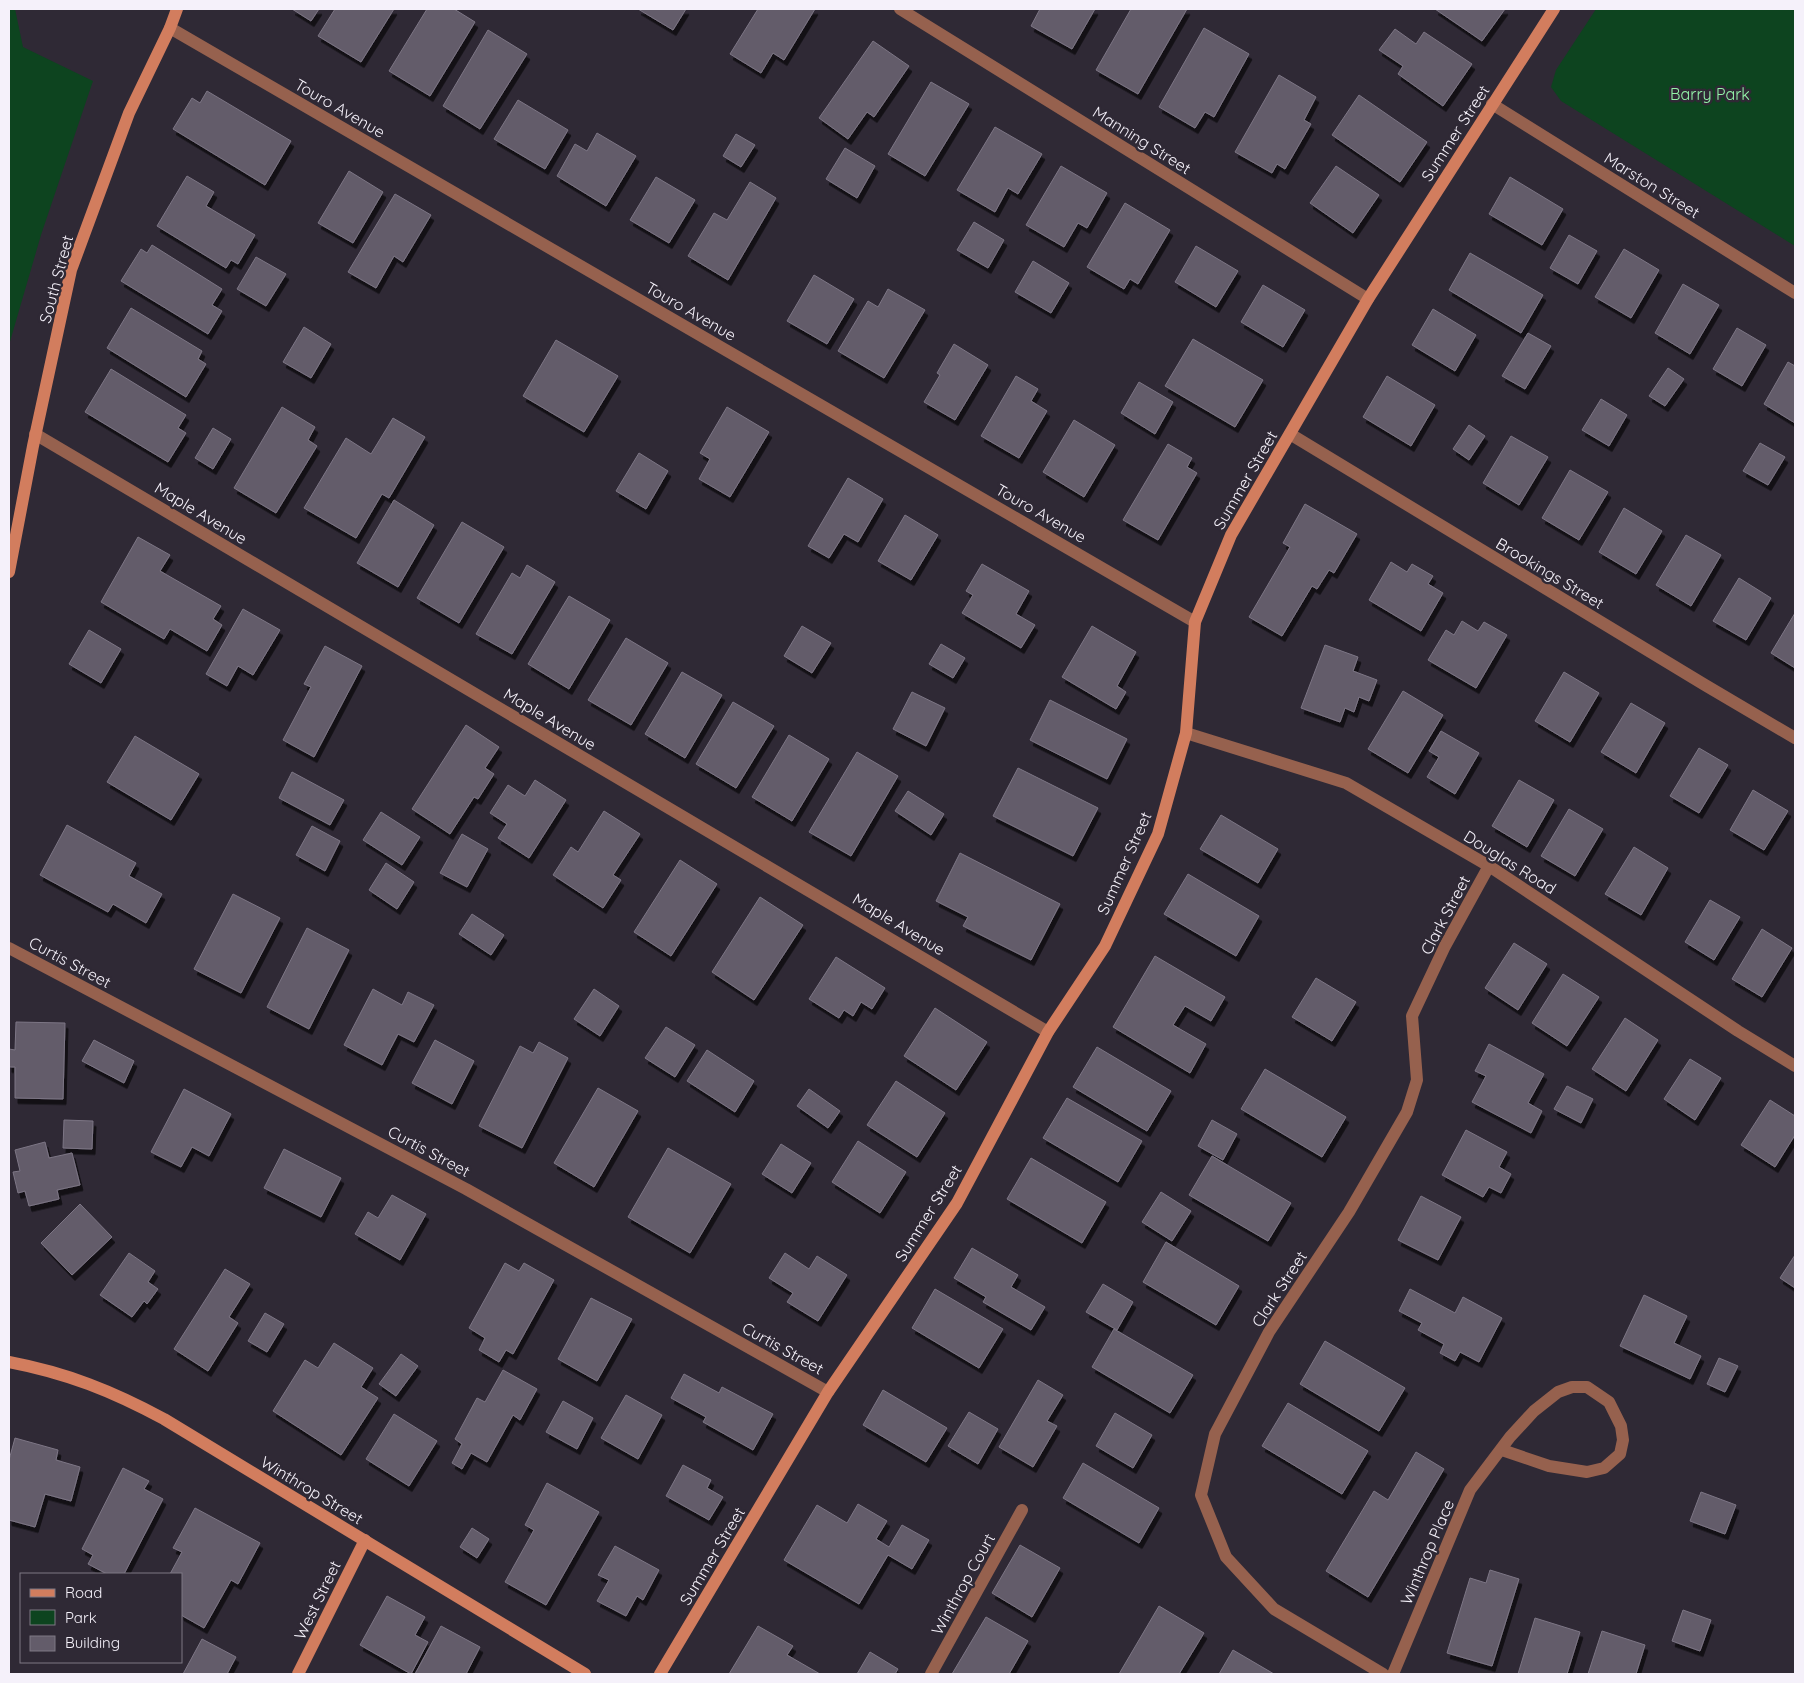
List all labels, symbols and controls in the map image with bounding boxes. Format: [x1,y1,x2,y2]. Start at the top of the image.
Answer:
street label: Touro Avenue [291,74,389,142]
street label: Summer Street [1417,81,1493,185]
park label: Barry Park [1670,84,1750,104]
street label: Manning Street [1089,102,1195,178]
street label: Marston Street [1601,148,1703,222]
street label: South Street [35,233,77,325]
street label: Touro Avenue [642,277,740,345]
street label: Summer Street [1209,427,1281,533]
street label: Maple Avenue [151,478,251,548]
street label: Touro Avenue [992,479,1090,547]
street label: Brookings Street [1492,533,1608,613]
street label: Maple Avenue [500,684,600,754]
street label: Summer Street [1092,808,1156,918]
street label: Douglas Road [1460,826,1560,898]
street label: Clark Street [1416,872,1474,958]
street label: Maple Avenue [849,889,949,959]
street label: Curtis Street [25,932,115,992]
street label: Curtis Street [384,1121,474,1181]
street label: Summer Street [890,1161,966,1265]
street label: Clark Street [1247,1247,1311,1331]
street label: Curtis Street [739,1317,827,1379]
street label: Winthrop Street [257,1452,367,1528]
street label: Winthrop Place [1396,1496,1458,1608]
street label: Summer Street [675,1503,749,1609]
street label: Winthrop Court [927,1530,999,1638]
street label: West Street [289,1557,345,1643]
legend [20,1573,182,1663]
text: Road [65,1583,102,1602]
text: Park [65,1608,97,1627]
text: Building [65,1633,120,1652]

